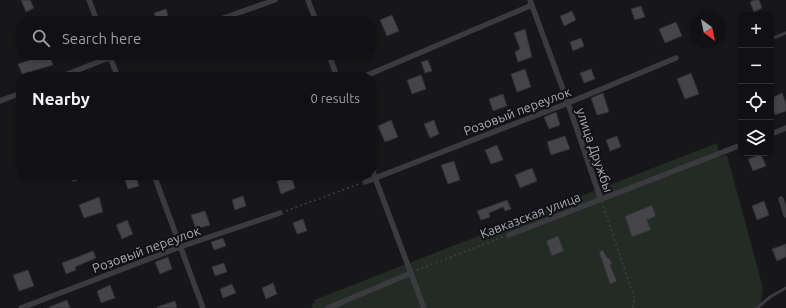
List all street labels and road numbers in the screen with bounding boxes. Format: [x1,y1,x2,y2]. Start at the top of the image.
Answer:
street label: Розовый переулок [461,84,573,138]
street label: улица Дружбы [574,106,616,194]
street label: Кавказcкая улица [478,189,582,241]
street label: Розовый переулок [90,223,202,275]

